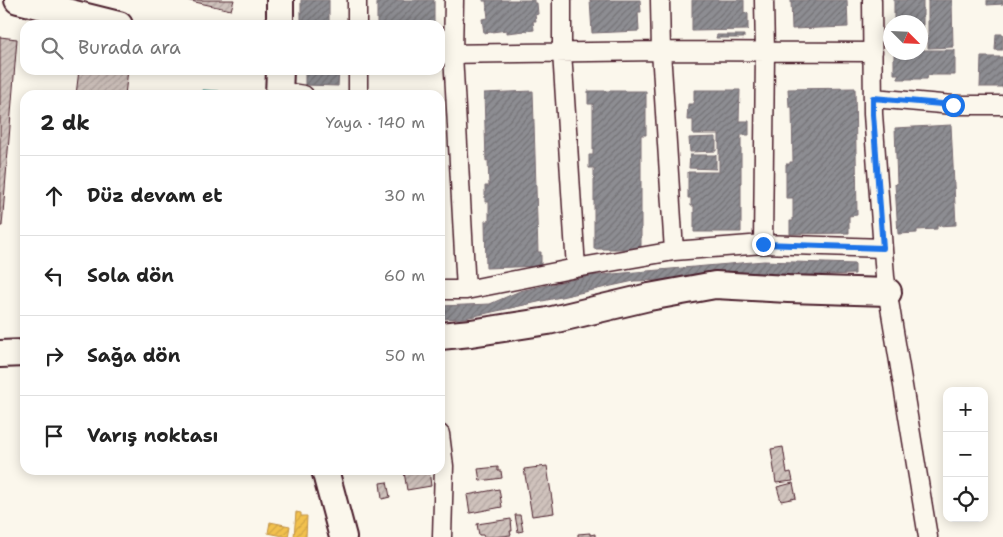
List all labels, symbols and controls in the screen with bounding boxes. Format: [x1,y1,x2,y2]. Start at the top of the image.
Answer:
north arrow [883,15,928,60]
search box [20,20,445,75]
icon: search [38,34,66,62]
text: Burada ara [78,35,181,60]
route start [942,94,965,117]
text: 2 dk [40,109,90,137]
text: Yaya · 140 m [326,112,425,133]
icon: ahead [40,182,68,210]
text: Düz devam et [87,183,223,208]
text: 30 m [384,185,425,206]
route end [752,233,775,256]
icon: left [40,262,68,290]
text: Sola dön [87,263,174,288]
text: 60 m [384,265,425,286]
icon: right [40,342,68,370]
text: Sağa dön [87,343,180,368]
text: 50 m [385,345,425,366]
map controls [943,387,988,522]
button: + [943,387,988,432]
icon: arrive [40,422,68,450]
text: Varış noktası [87,423,218,448]
button: − [943,432,988,477]
button: locate [943,477,988,522]

